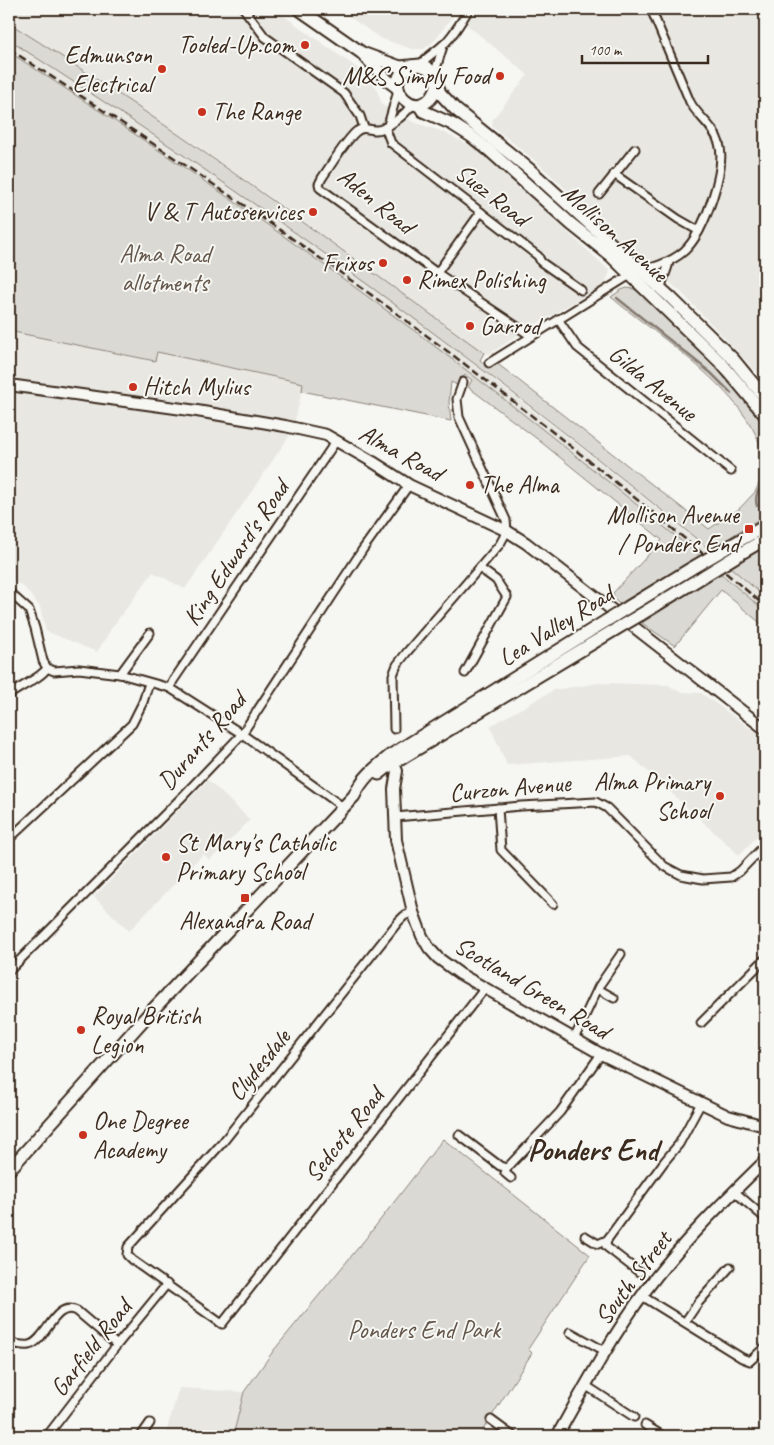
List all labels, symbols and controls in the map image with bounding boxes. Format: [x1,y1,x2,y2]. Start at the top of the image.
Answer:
place label: Tooled-Up.com [178,29,297,61]
scale bar [582,32,708,64]
place label: Edmunson Electrical [65,39,157,100]
marker: Tooled-Up.com [299,39,311,51]
text: 100 m [589,41,623,60]
place label: M&S Simply Food [342,60,494,92]
marker: Edmunson Electrical [156,63,168,75]
marker: M&S Simply Food [494,70,506,82]
place label: The Range [212,96,302,128]
marker: The Range [196,106,208,118]
street label: Suez Road [449,156,539,236]
street label: Aden Road [331,160,423,244]
street label: Mollison Avenue [555,177,676,290]
place label: V & T Autoservices [144,196,305,228]
marker: V & T Autoservices [307,206,319,218]
park label: Alma Road allotments [119,238,214,299]
place label: Frixos [322,247,375,279]
marker: Frixos [377,257,389,269]
place label: Rimex Polishing [417,264,547,296]
marker: Rimex Polishing [401,274,413,286]
place label: Garrod [480,310,543,342]
marker: Garrod [464,320,476,332]
street label: Gilda Avenue [602,338,705,430]
place label: Hitch Mylius [143,371,252,403]
marker: Hitch Mylius [127,381,139,393]
street label: Alma Road [353,417,451,491]
place label: The Alma [480,469,561,501]
street label: King Edward's Road [176,471,299,632]
marker: The Alma [464,479,476,491]
place label: Mollison Avenue / Ponders End [607,499,742,560]
marker: Mollison Avenue / Ponders End [743,523,755,535]
street label: Lea Valley Road [493,576,623,674]
street label: Durants Road [151,682,256,797]
place label: Alma Primary School [594,766,715,827]
street label: Curzon Avenue [448,767,574,809]
marker: Alma Primary School [714,790,726,802]
place label: St Mary's Catholic Primary School [176,827,337,888]
marker: St Mary's Catholic Primary School [160,851,172,863]
marker: Alexandra Road [239,892,251,904]
place label: Alexandra Road [179,905,314,937]
street label: Scotland Green Road [449,929,619,1049]
place label: Royal British Legion [91,1000,202,1061]
street label: Clydesdale [220,1021,299,1107]
marker: Royal British Legion [75,1024,87,1036]
street label: Sedcote Road [297,1078,393,1189]
place label: One Degree Academy [93,1105,189,1166]
marker: One Degree Academy [77,1129,89,1141]
district label: Ponders End [528,1131,663,1169]
street label: South Street [587,1222,680,1331]
street label: Garfield Road [43,1290,141,1403]
park label: Ponders End Park [348,1314,502,1346]

